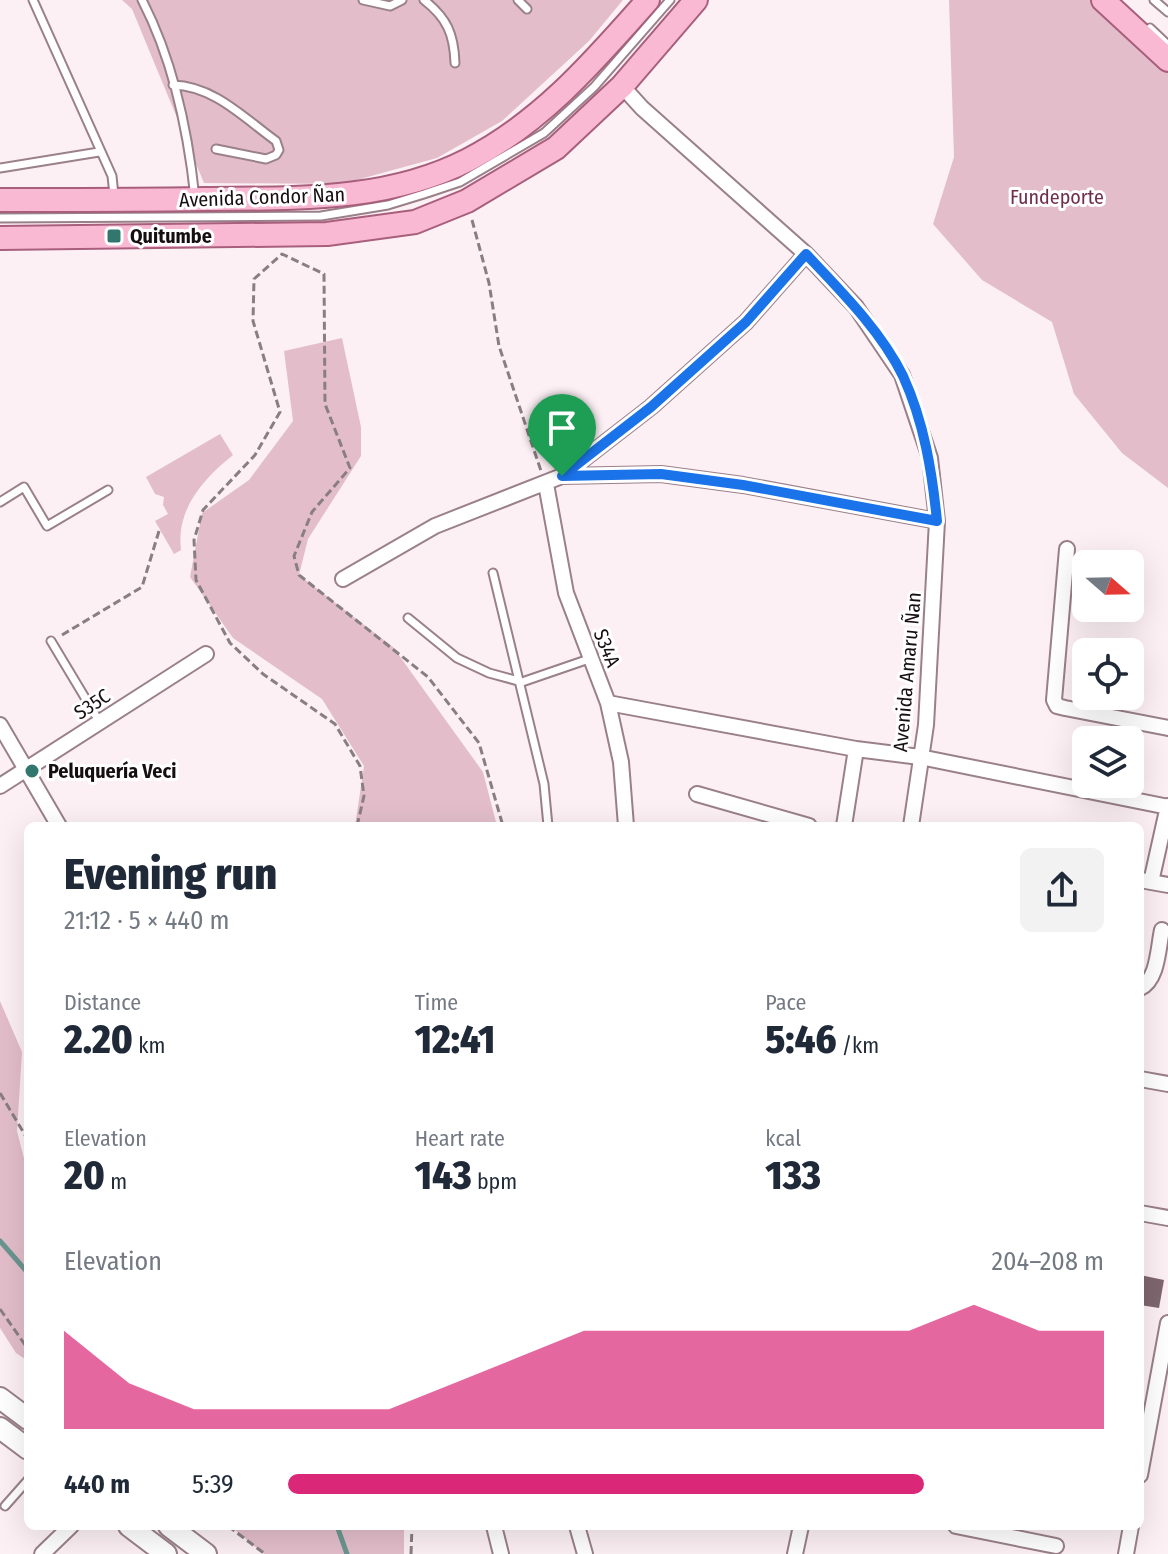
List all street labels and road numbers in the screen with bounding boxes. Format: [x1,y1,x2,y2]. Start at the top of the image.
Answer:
street label: Avenida Condor Ñan [179,182,345,212]
street label: Avenida Amaru Ñan [888,591,926,753]
street label: S34A [589,625,626,671]
street label: S35C [69,684,115,724]

